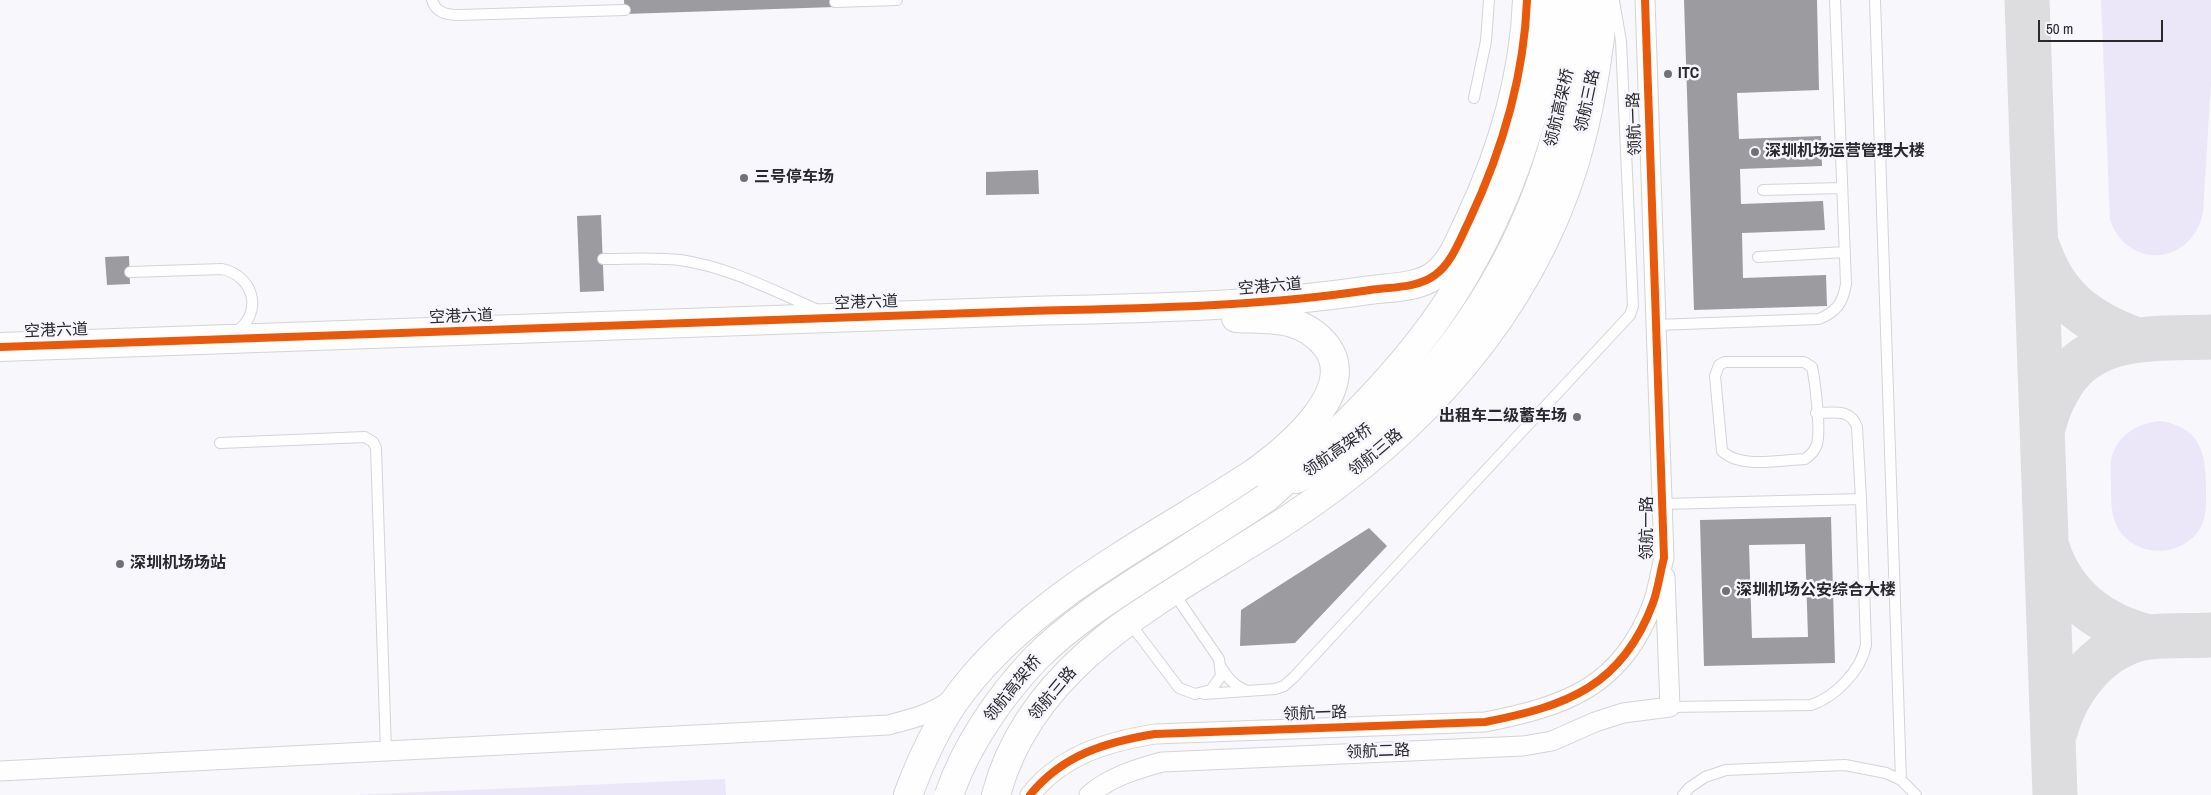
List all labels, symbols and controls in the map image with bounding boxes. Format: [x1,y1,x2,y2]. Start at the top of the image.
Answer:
scale bar [2041,10,2166,42]
text: 50 m [2046,18,2073,39]
place label: ITC [1678,64,1699,84]
street label: 领航高架桥 [1542,67,1578,149]
street label: 领航三路 [1572,68,1604,134]
marker: ITC [1662,68,1674,80]
street label: 领航一路 [1624,92,1646,156]
place label: 深圳机场运营管理大楼 [1765,142,1925,162]
marker: 深圳机场运营管理大楼 [1749,146,1761,158]
place label: 三号停车场 [754,168,834,188]
marker: 三号停车场 [738,172,750,184]
street label: 空港六道 [1237,275,1303,299]
street label: 空港六道 [834,292,898,314]
street label: 空港六道 [429,306,493,328]
street label: 空港六道 [24,320,88,342]
place label: 出租车二级蓄车场 [1439,407,1567,427]
marker: 出租车二级蓄车场 [1571,411,1583,423]
street label: 领航高架桥 [1300,420,1376,482]
street label: 领航三路 [1345,425,1407,481]
street label: 领航一路 [1638,496,1658,560]
place label: 深圳机场场站 [130,554,226,574]
marker: 深圳机场场站 [114,558,126,570]
place label: 深圳机场公安综合大楼 [1736,581,1896,601]
marker: 深圳机场公安综合大楼 [1720,585,1732,597]
street label: 领航高架桥 [980,652,1046,726]
street label: 领航三路 [1025,663,1081,725]
street label: 领航一路 [1283,703,1347,725]
street label: 领航二路 [1346,741,1410,763]

